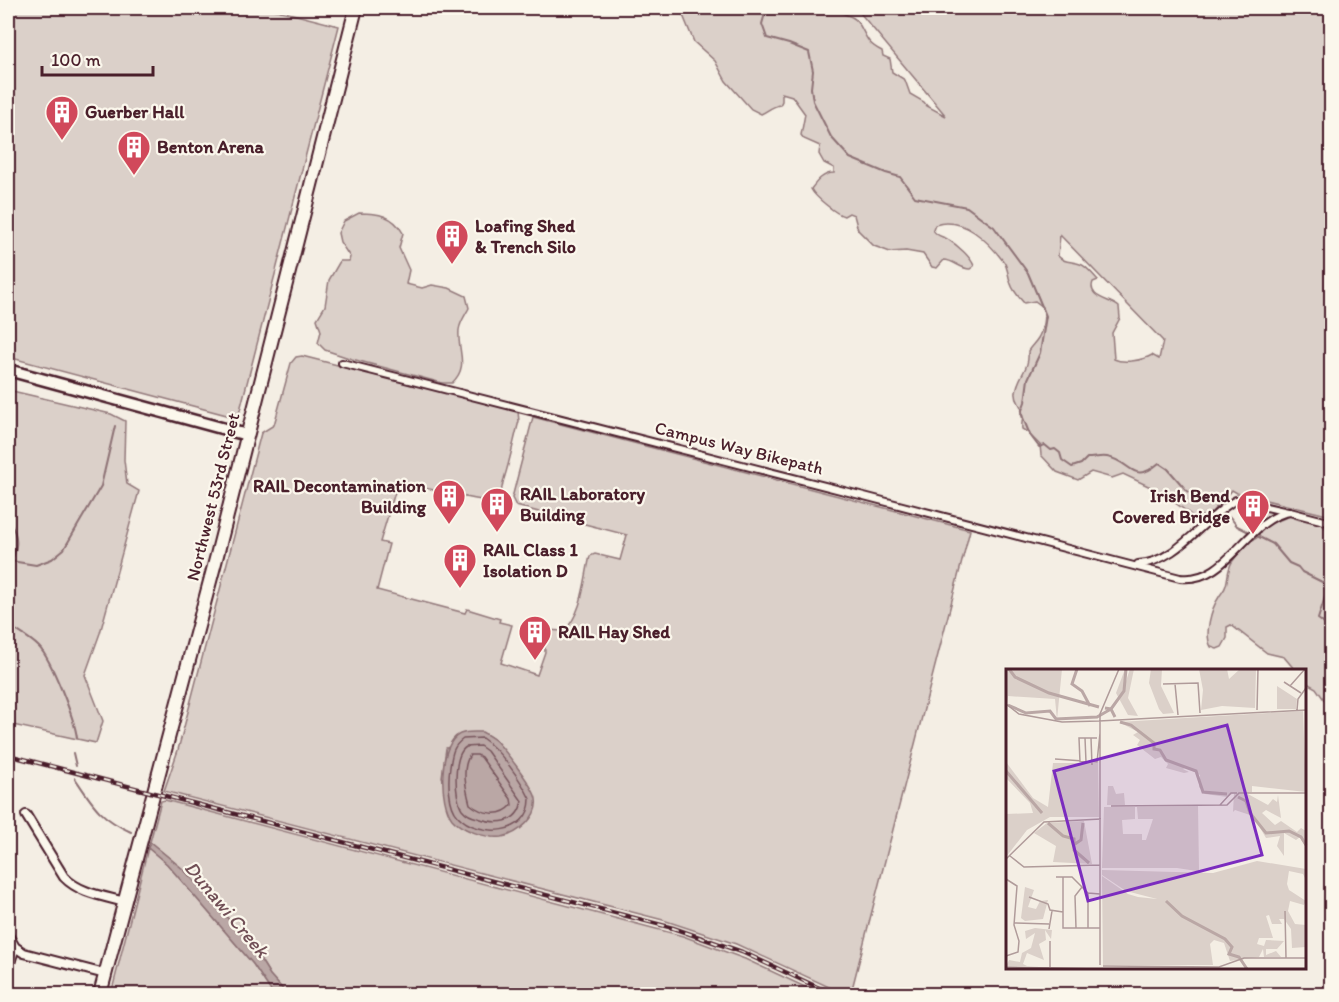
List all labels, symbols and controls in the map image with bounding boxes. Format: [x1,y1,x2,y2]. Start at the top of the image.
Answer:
scale bar [42,39,153,77]
text: 100 m [51,49,101,71]
building icon: Guerber Hall [44,94,80,141]
place label: Guerber Hall [85,101,185,123]
building icon: Benton Arena [116,129,152,176]
place label: Benton Arena [157,136,264,158]
place label: Loafing Shed & Trench Silo [475,215,576,258]
building icon: Loafing Shed & Trench Silo [434,218,470,265]
street label: Northwest 53rd Street [181,410,245,583]
street label: Campus Way Bikepath [653,416,825,480]
place label: RAIL Decontamination Building [253,475,427,518]
building icon: RAIL Decontamination Building [431,478,467,525]
place label: RAIL Laboratory Building [520,483,645,526]
place label: Irish Bend Covered Bridge [1112,485,1230,528]
building icon: RAIL Laboratory Building [479,486,515,533]
building icon: Irish Bend Covered Bridge [1235,488,1271,535]
place label: RAIL Class 1 Isolation D [483,539,578,582]
building icon: RAIL Class 1 Isolation D [442,542,478,589]
building icon: RAIL Hay Shed [517,614,553,661]
place label: RAIL Hay Shed [558,621,670,643]
inset map [1006,669,1306,969]
water label: Dunawi Creek [180,856,275,963]

